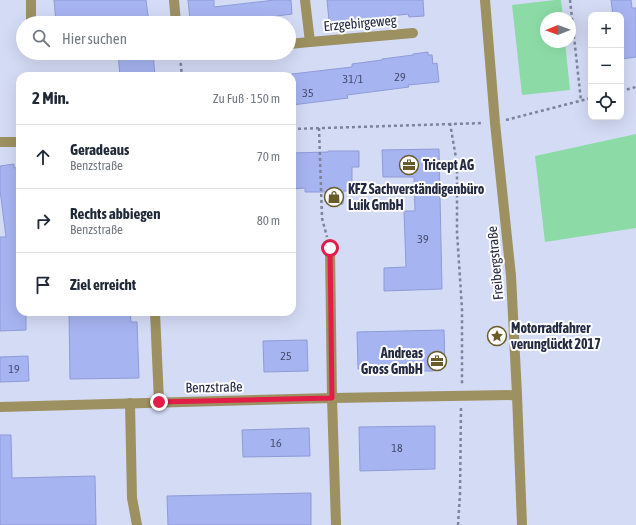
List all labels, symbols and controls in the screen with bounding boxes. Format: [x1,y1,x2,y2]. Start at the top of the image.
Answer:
street label: Erzgebirgeweg [323,12,397,34]
north arrow [540,12,576,48]
map controls [588,12,624,120]
button: + [588,12,624,48]
search box [16,16,296,60]
icon: search [30,27,52,49]
text: Hier suchen [62,30,127,47]
button: − [588,48,624,84]
house number: 29 [394,70,406,84]
house number: 31/1 [343,72,364,86]
button: locate [588,84,624,120]
house number: 35 [302,86,314,100]
text: 2 Min. [32,88,69,108]
text: Zu Fuß · 150 m [213,91,280,106]
text: Geradeaus [70,141,129,158]
icon: ahead [32,146,54,168]
text: 70 m [257,149,280,164]
office icon: Tricept AG [398,154,420,176]
place label: Tricept AG [423,157,475,173]
text: Benzstraße [70,158,123,173]
place label: KFZ Sachverständigenbüro Luik GmbH [348,181,485,213]
shop icon: KFZ Sachverständigenbüro Luik GmbH [323,186,345,208]
text: Rechts abbiegen [70,205,160,222]
icon: right [32,210,54,232]
text: 80 m [257,213,280,228]
text: Benzstraße [70,222,123,237]
street label: Freibergstraße [484,225,506,301]
house number: 39 [417,232,429,246]
route start [321,239,339,257]
icon: arrive [32,274,54,296]
text: Ziel erreicht [70,276,136,293]
place label: Motorradfahrer verunglückt 2017 [511,320,601,352]
place icon: Motorradfahrer verunglückt 2017 [486,325,508,347]
place label: Andreas Gross GmbH [361,345,423,377]
house number: 25 [280,349,292,363]
office icon: Andreas Gross GmbH [426,350,448,372]
house number: 19 [8,362,20,376]
street label: Benzstraße [185,379,243,395]
route end [150,393,168,411]
house number: 16 [270,436,282,450]
house number: 18 [391,441,403,455]

